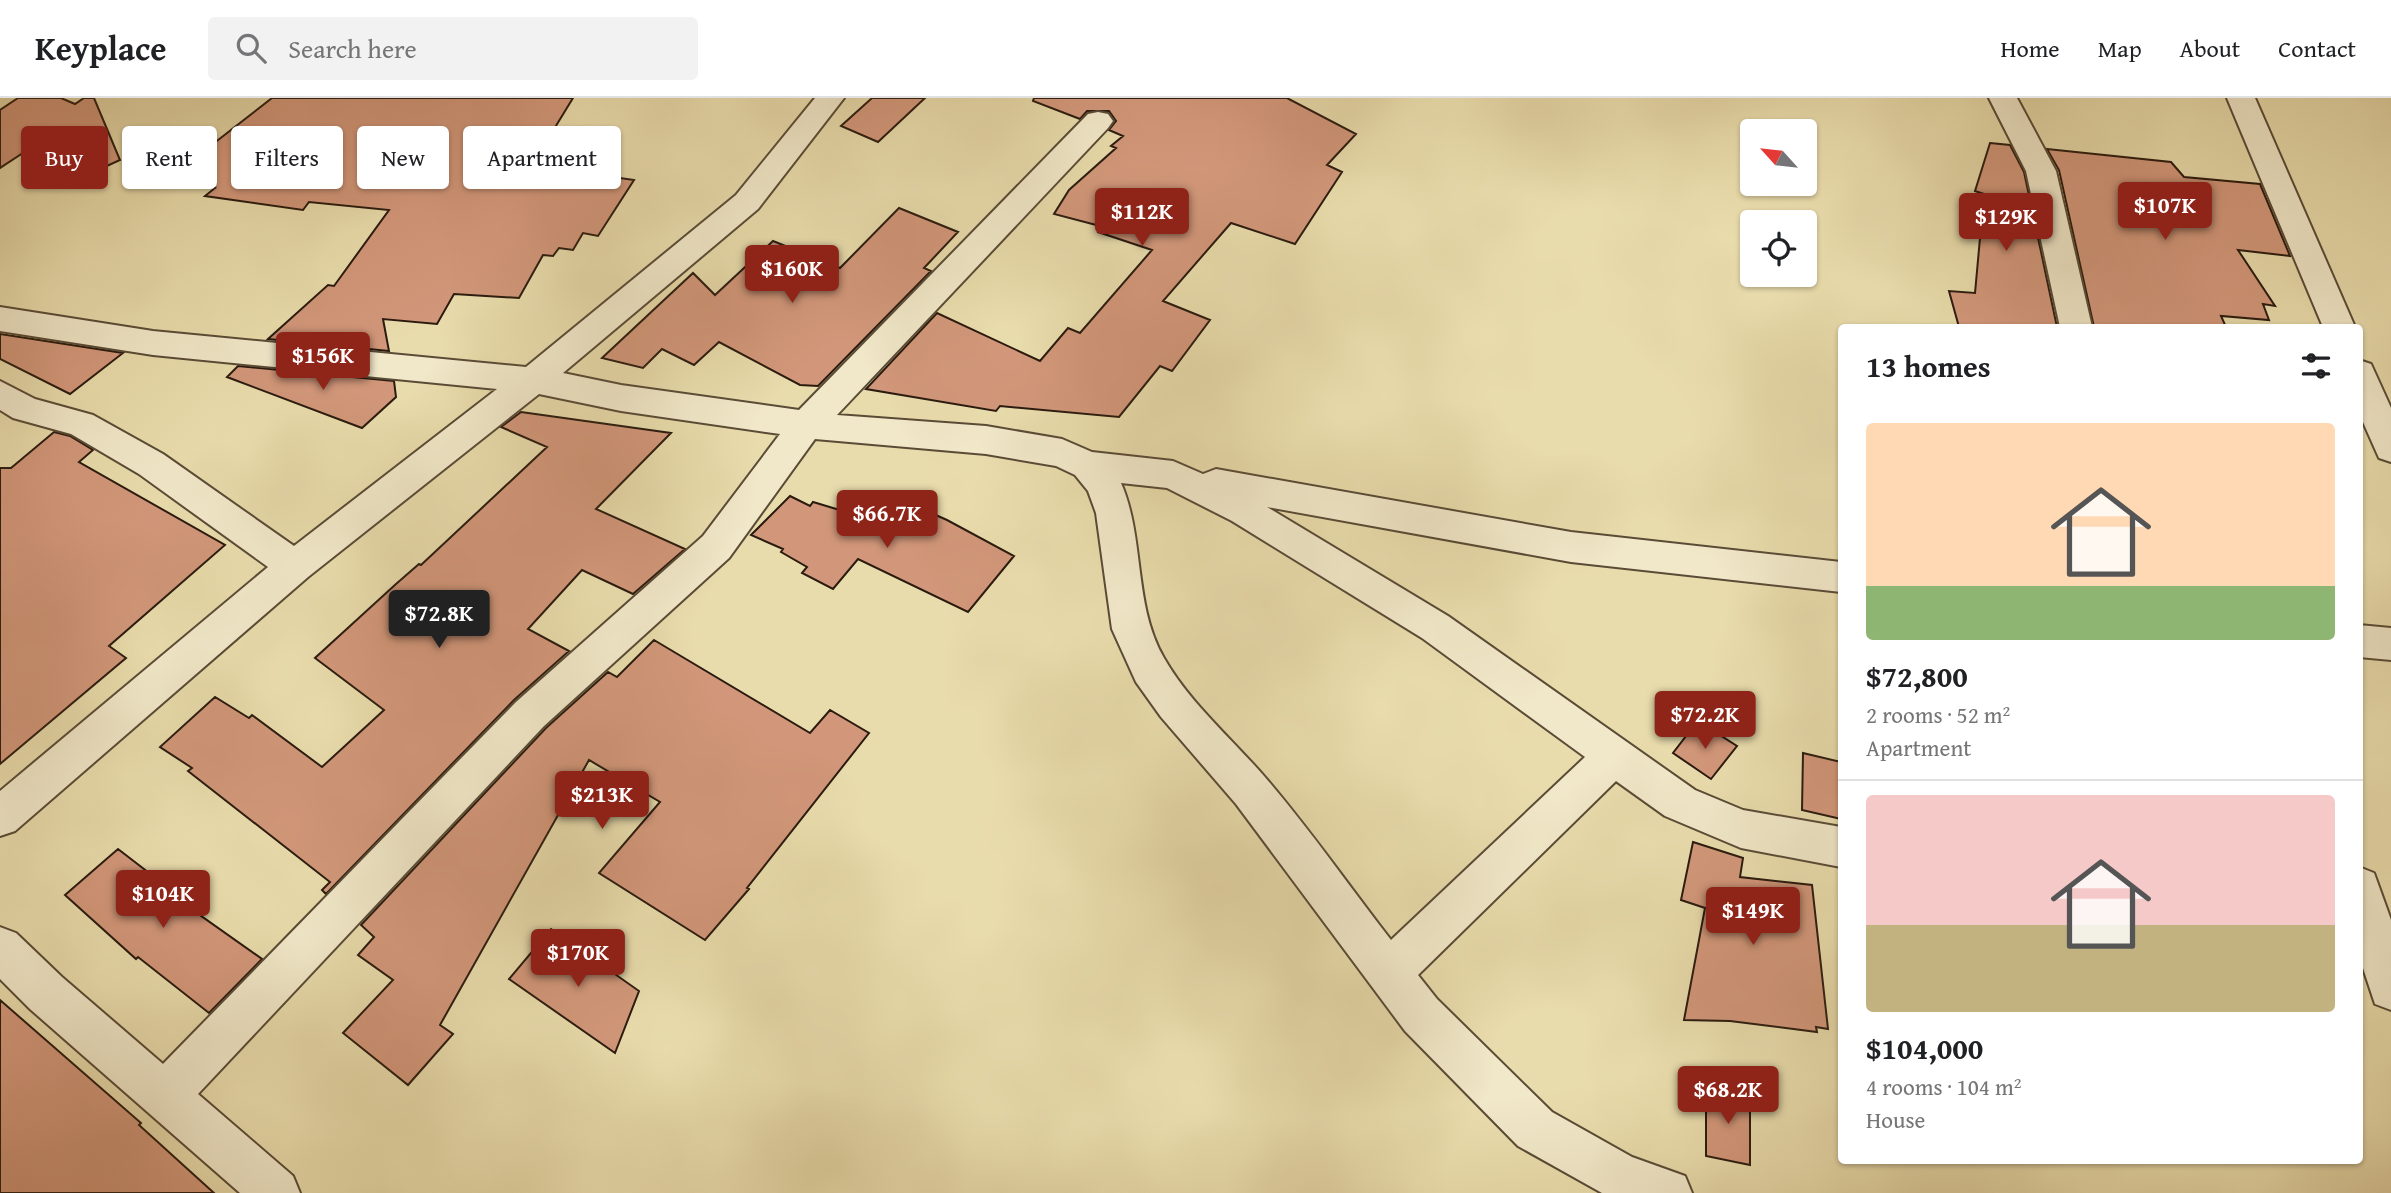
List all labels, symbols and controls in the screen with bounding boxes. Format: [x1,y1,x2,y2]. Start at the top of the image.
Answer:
search box [208,17,698,80]
text: Keyplace [35,24,166,72]
icon: search [232,29,270,67]
text: Search here [288,29,417,68]
text: Home [2001,31,2060,66]
text: Map [2098,31,2142,66]
text: About [2180,31,2240,66]
text: Contact [2278,31,2356,66]
north arrow [1740,119,1816,196]
map controls [1740,119,1817,287]
chip: Buy [21,126,108,189]
chip: Rent [122,126,217,189]
chip: Filters [231,126,343,189]
chip: New [357,126,449,189]
chip: Apartment [463,126,621,189]
pin: $107K [2116,183,2214,242]
pin: $112K [1093,188,1191,248]
text: $107K [2134,188,2196,221]
text: $112K [1111,194,1173,227]
pin: $129K [1957,194,2055,253]
text: $129K [1975,199,2037,232]
button: locate [1740,210,1817,287]
pin: $160K [743,246,841,305]
text: $160K [761,251,823,284]
pin: $156K [274,332,372,392]
text: $156K [292,338,354,371]
text: 13 homes [1866,344,1991,388]
icon: filters [2297,347,2335,385]
icon: home [2038,469,2164,595]
pin: $66.7K [830,490,944,550]
text: $66.7K [853,496,921,529]
pin: $72.8K [382,590,496,650]
text: $72.8K [405,596,473,629]
text: $72,800 [1866,654,1968,698]
pin: $72.2K [1648,692,1762,751]
text: $72.2K [1671,697,1739,730]
text: 2 rooms · 52 m² [1866,698,2010,731]
text: Apartment [1866,731,1971,764]
pin: $213K [553,772,651,831]
text: $213K [571,777,633,810]
icon: home [2038,841,2164,967]
pin: $104K [114,870,212,930]
text: $104K [132,876,194,909]
pin: $149K [1704,888,1802,947]
text: $149K [1722,893,1784,926]
pin: $170K [529,930,627,989]
text: $170K [547,935,609,968]
text: $104,000 [1866,1026,1983,1070]
pin: $68.2K [1671,1066,1785,1126]
text: 4 rooms · 104 m² [1866,1070,2021,1103]
text: $68.2K [1694,1072,1762,1105]
text: House [1866,1103,1925,1136]

